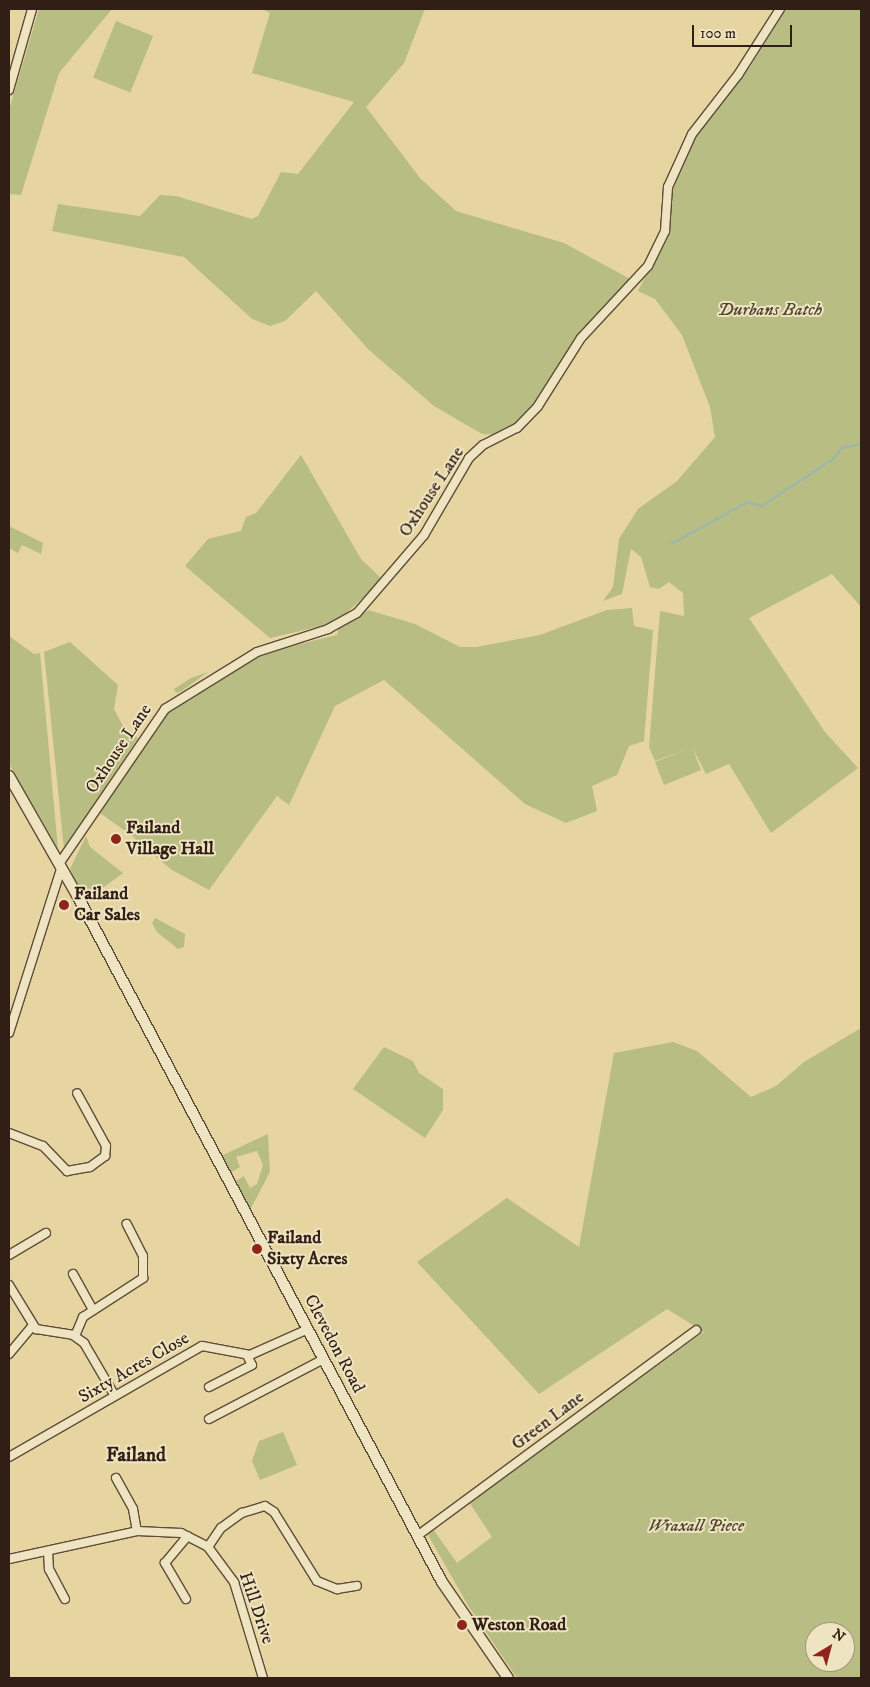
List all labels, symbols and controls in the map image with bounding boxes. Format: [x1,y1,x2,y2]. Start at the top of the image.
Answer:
scale bar [695,15,795,47]
text: 100 m [700,24,736,43]
park label: Durbans Batch [718,299,822,321]
street label: Oxhouse Lane [395,443,469,541]
street label: Oxhouse Lane [81,700,157,798]
place label: Failand Village Hall [126,818,214,861]
marker: Failand Village Hall [110,833,122,845]
place label: Failand Car Sales [74,884,140,926]
marker: Failand Car Sales [58,899,70,911]
place label: Failand Sixty Acres [267,1228,347,1270]
marker: Failand Sixty Acres [251,1243,263,1255]
street label: Clevedon Road [299,1291,369,1397]
street label: Sixty Acres Close [75,1328,193,1408]
street label: Green Lane [508,1387,588,1455]
district label: Failand [106,1443,166,1467]
park label: Wraxall Piece [648,1515,744,1537]
street label: Hill Drive [234,1569,278,1647]
place label: Weston Road [472,1614,566,1636]
marker: Weston Road [456,1619,468,1631]
north arrow [805,1622,855,1672]
text: N [828,1625,848,1646]

